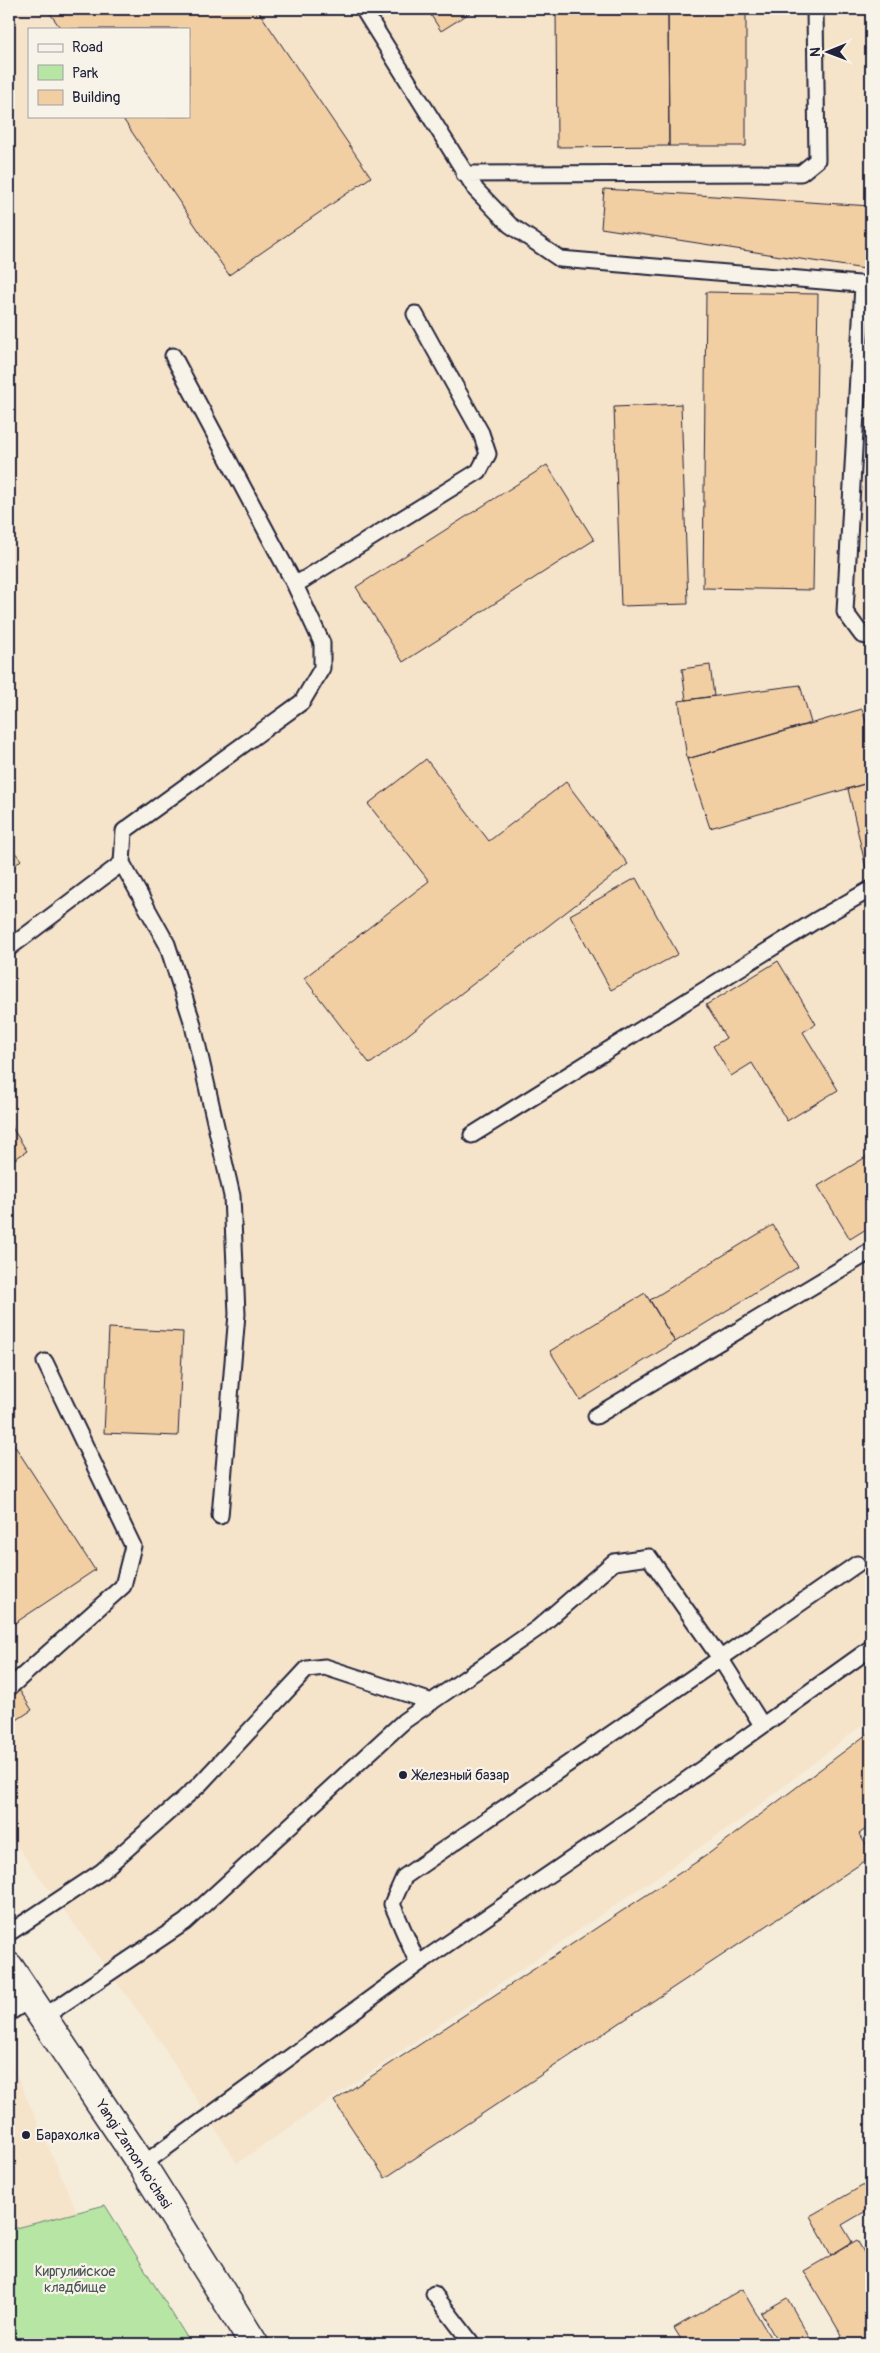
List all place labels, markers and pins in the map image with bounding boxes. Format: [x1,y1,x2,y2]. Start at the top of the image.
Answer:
place label: Железный базар [411,1767,510,1784]
marker: Железный базар [397,1769,409,1781]
place label: Барахолка [36,2127,100,2144]
marker: Барахолка [20,2129,32,2141]

